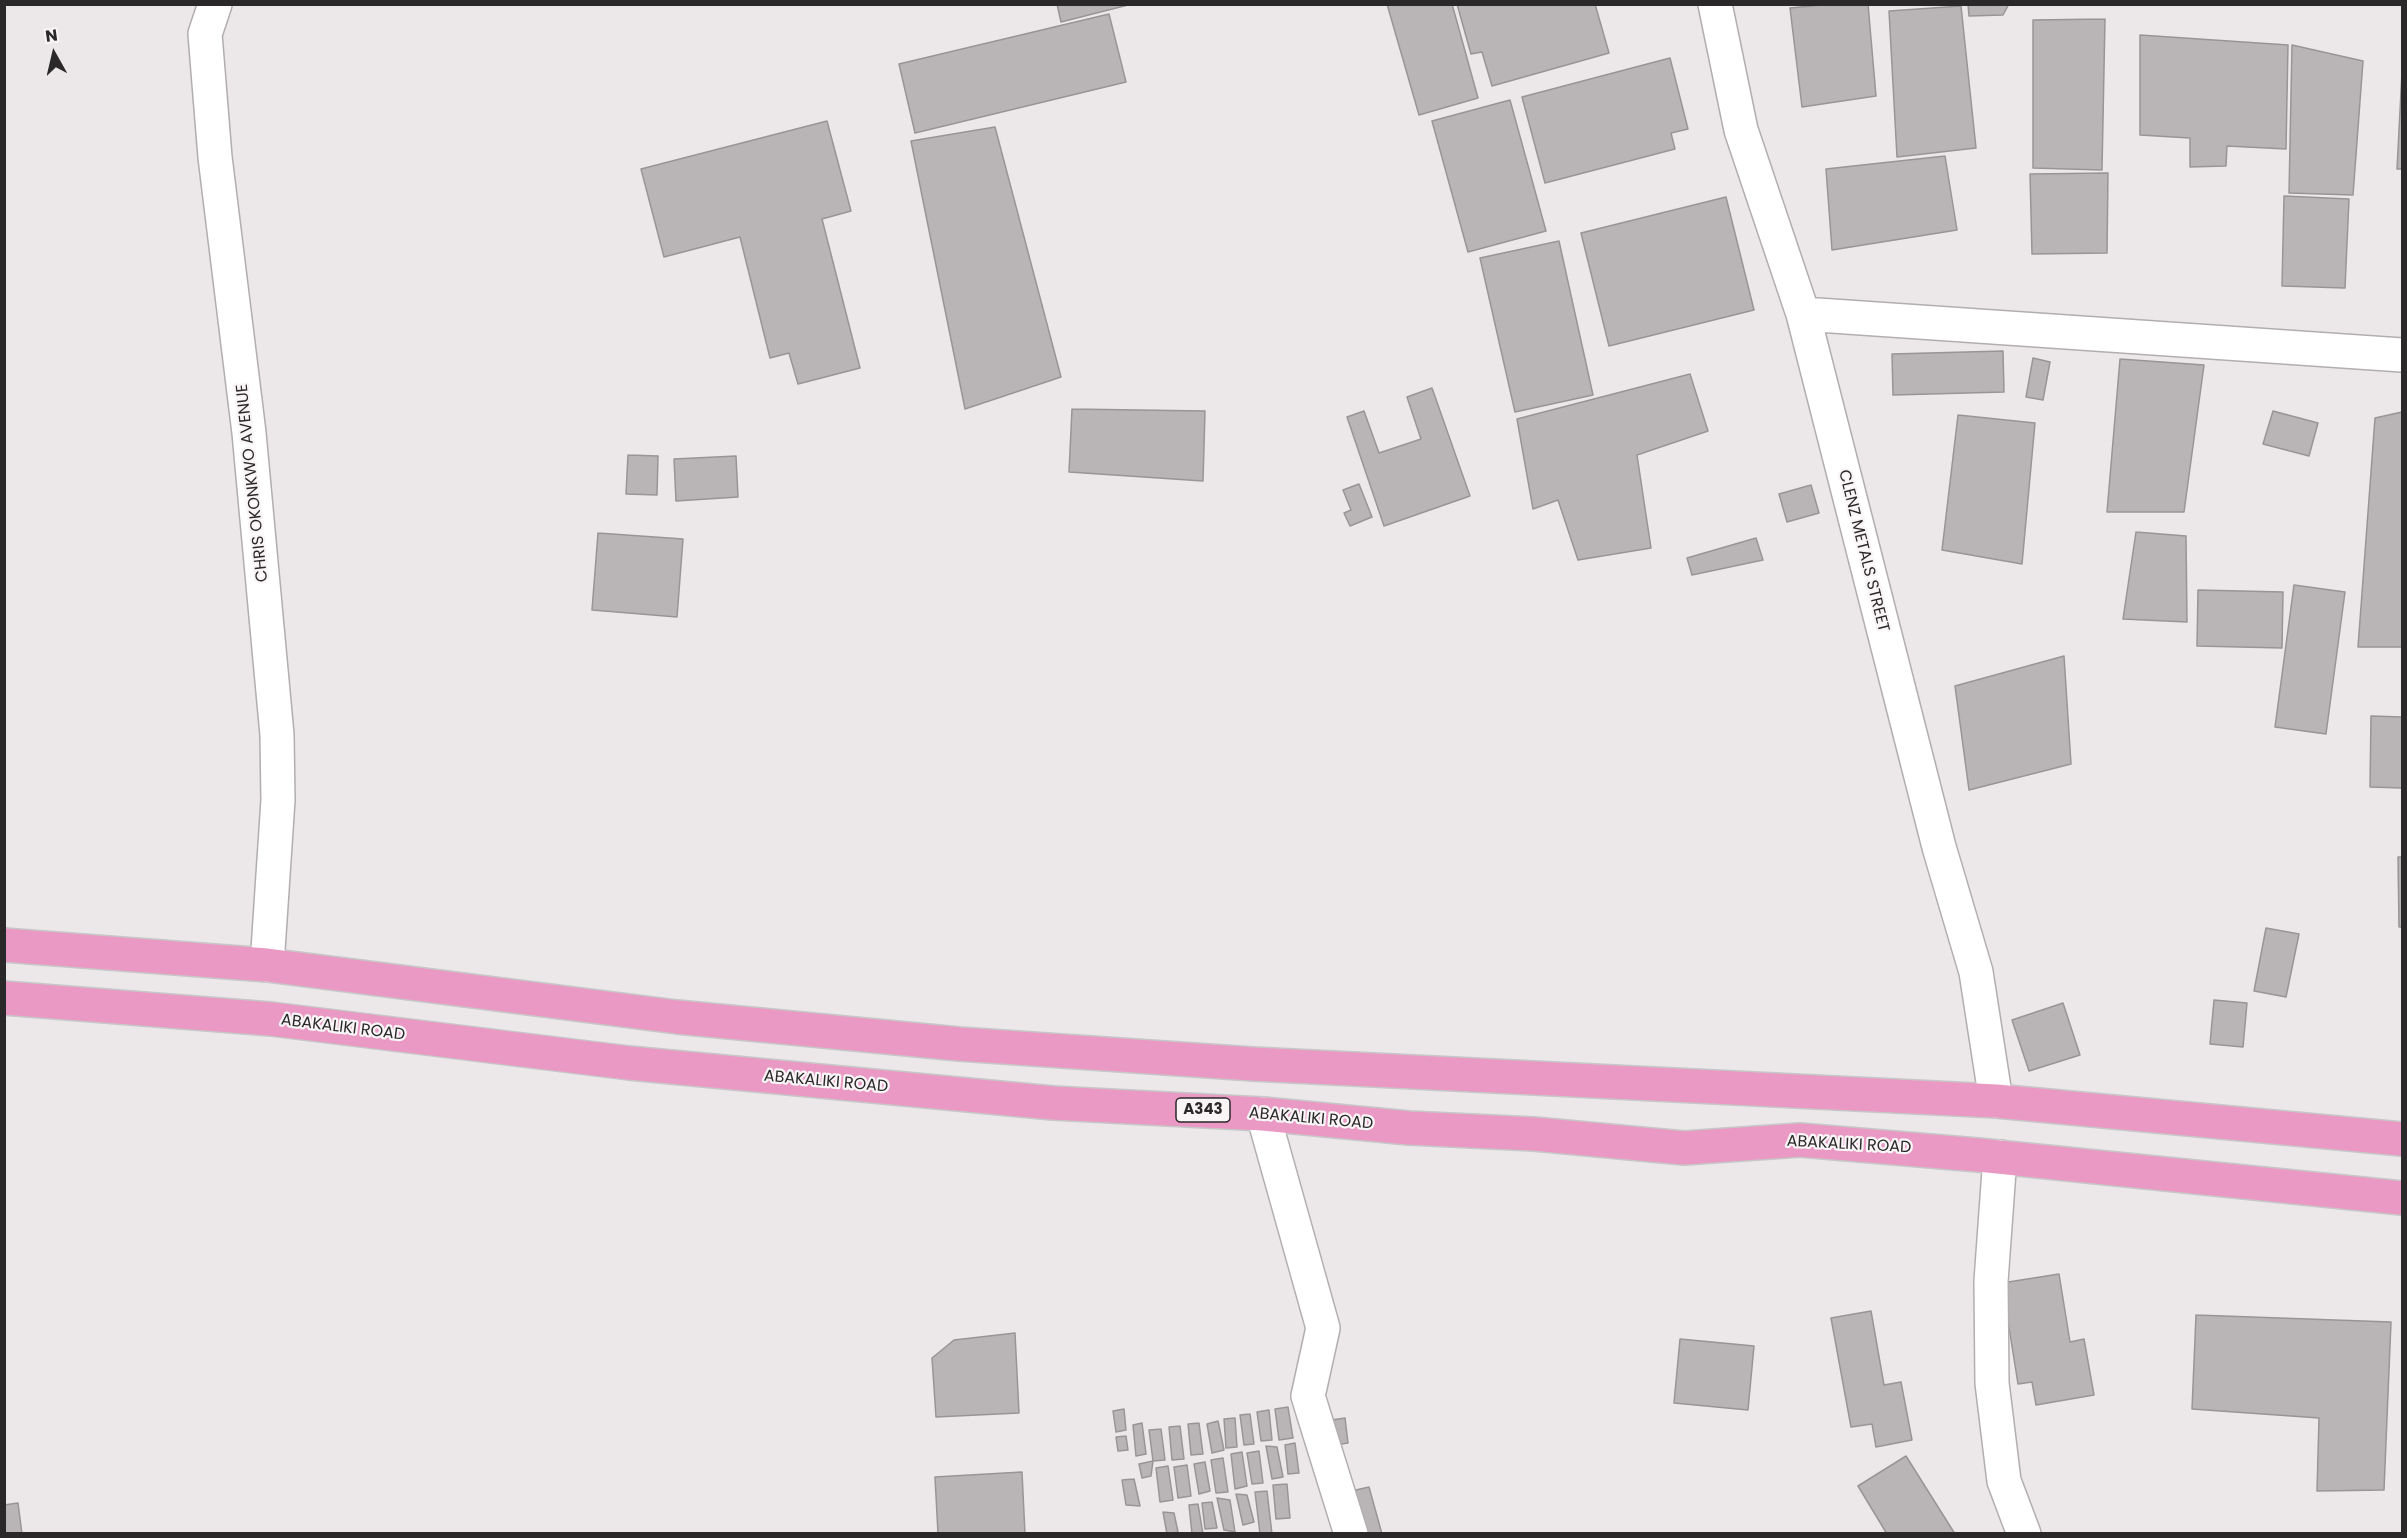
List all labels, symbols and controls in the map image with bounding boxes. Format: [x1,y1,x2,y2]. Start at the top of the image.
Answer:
text: N [44,23,59,48]
north arrow [24,24,84,84]
street label: CHRIS OKONKWO AVENUE [233,383,273,583]
street label: CLENZ METALS STREET [1834,468,1892,634]
street label: ABAKALIKI ROAD [280,1011,406,1045]
street label: ABAKALIKI ROAD [763,1067,889,1097]
road number: A343 [1176,1098,1230,1122]
street label: ABAKALIKI ROAD [1248,1104,1374,1134]
street label: ABAKALIKI ROAD [1786,1132,1912,1158]

